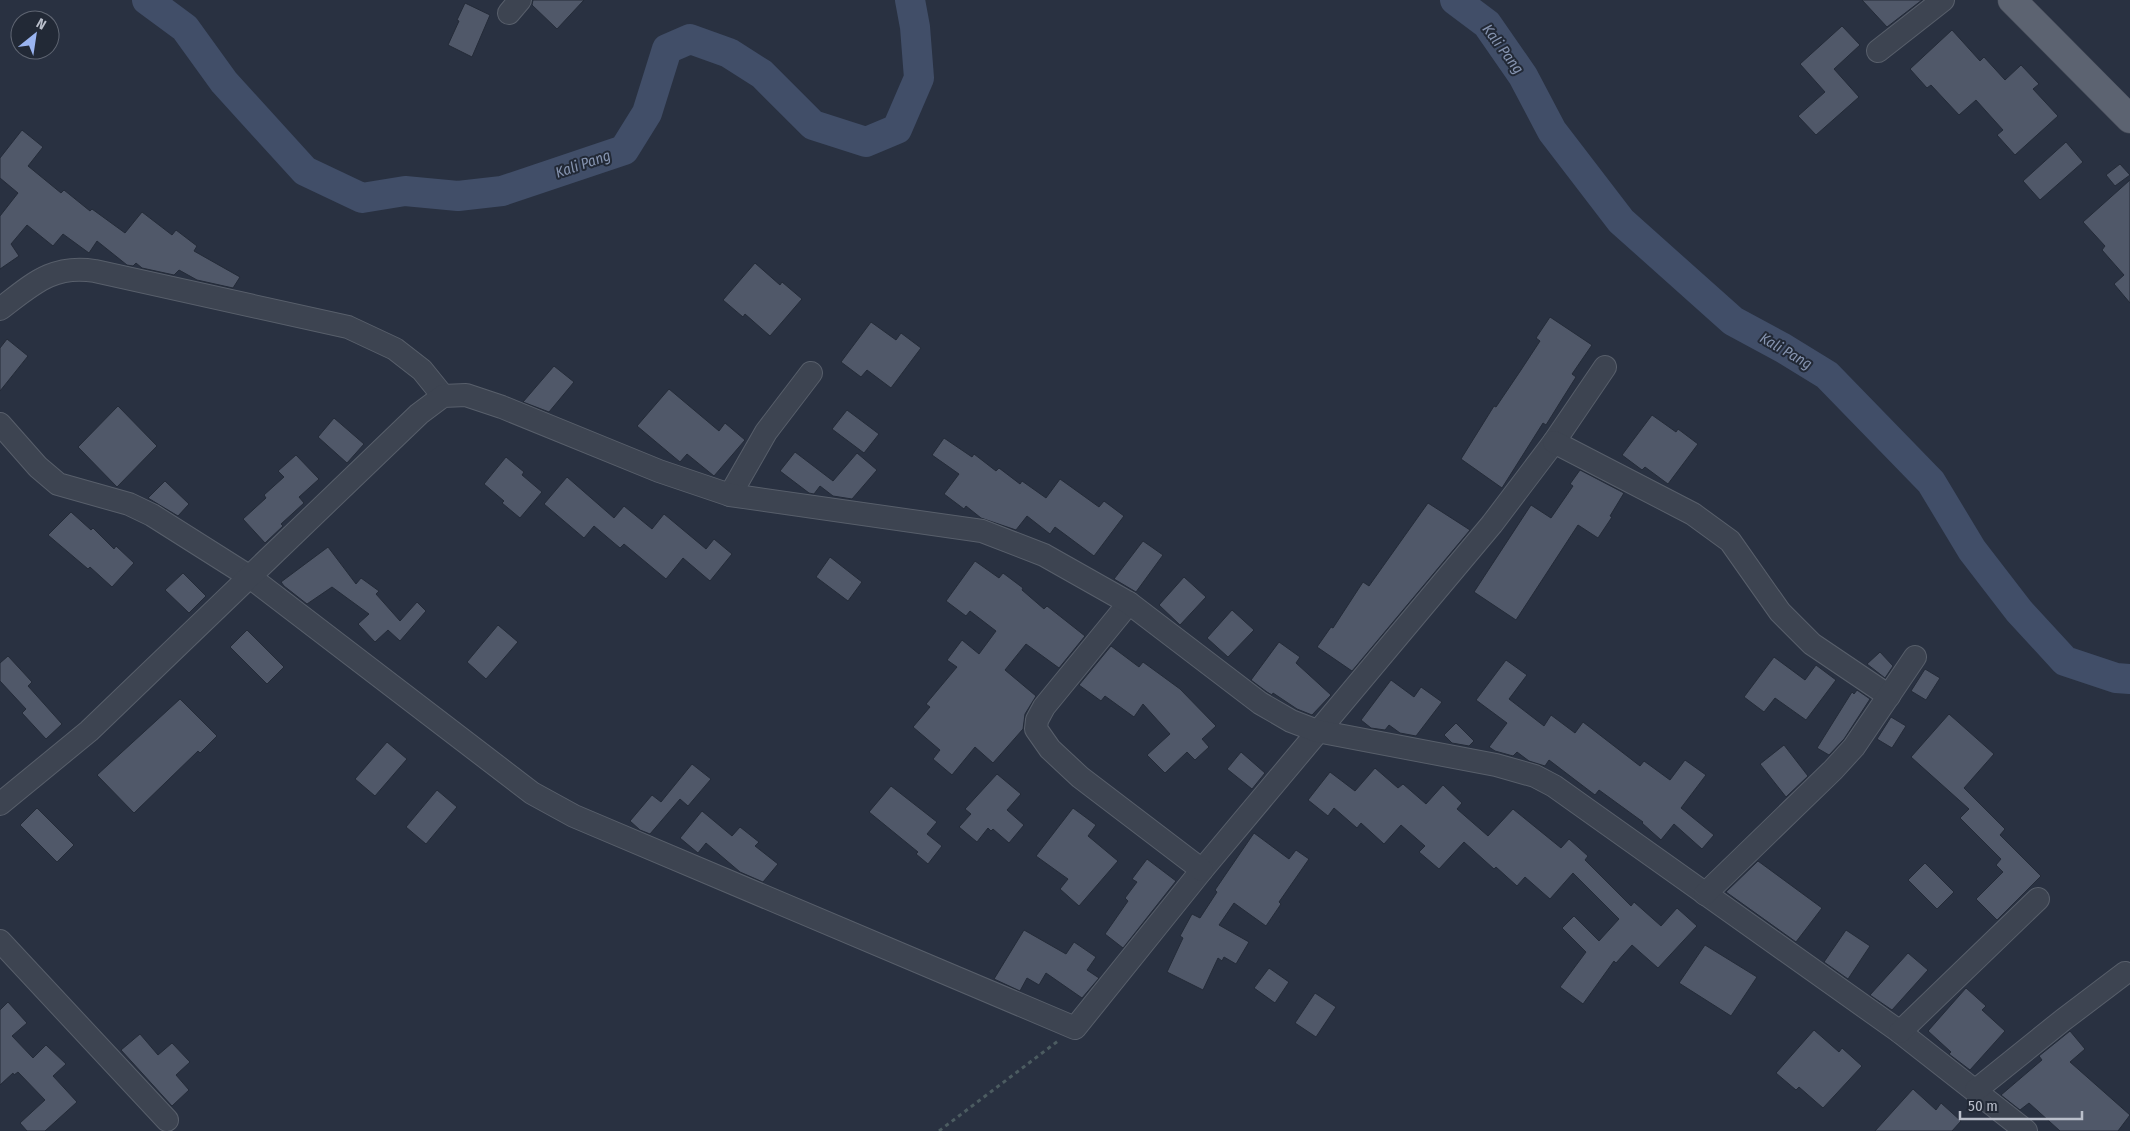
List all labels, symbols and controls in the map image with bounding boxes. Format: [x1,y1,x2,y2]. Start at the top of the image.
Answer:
north arrow [10,10,60,60]
text: N [33,15,49,34]
water label: Kali Pang [1479,21,1528,77]
water label: Kali Pang [553,146,613,182]
water label: Kali Pang [1757,329,1815,373]
scale bar [1960,1088,2082,1120]
text: 50 m [1968,1097,1998,1115]

